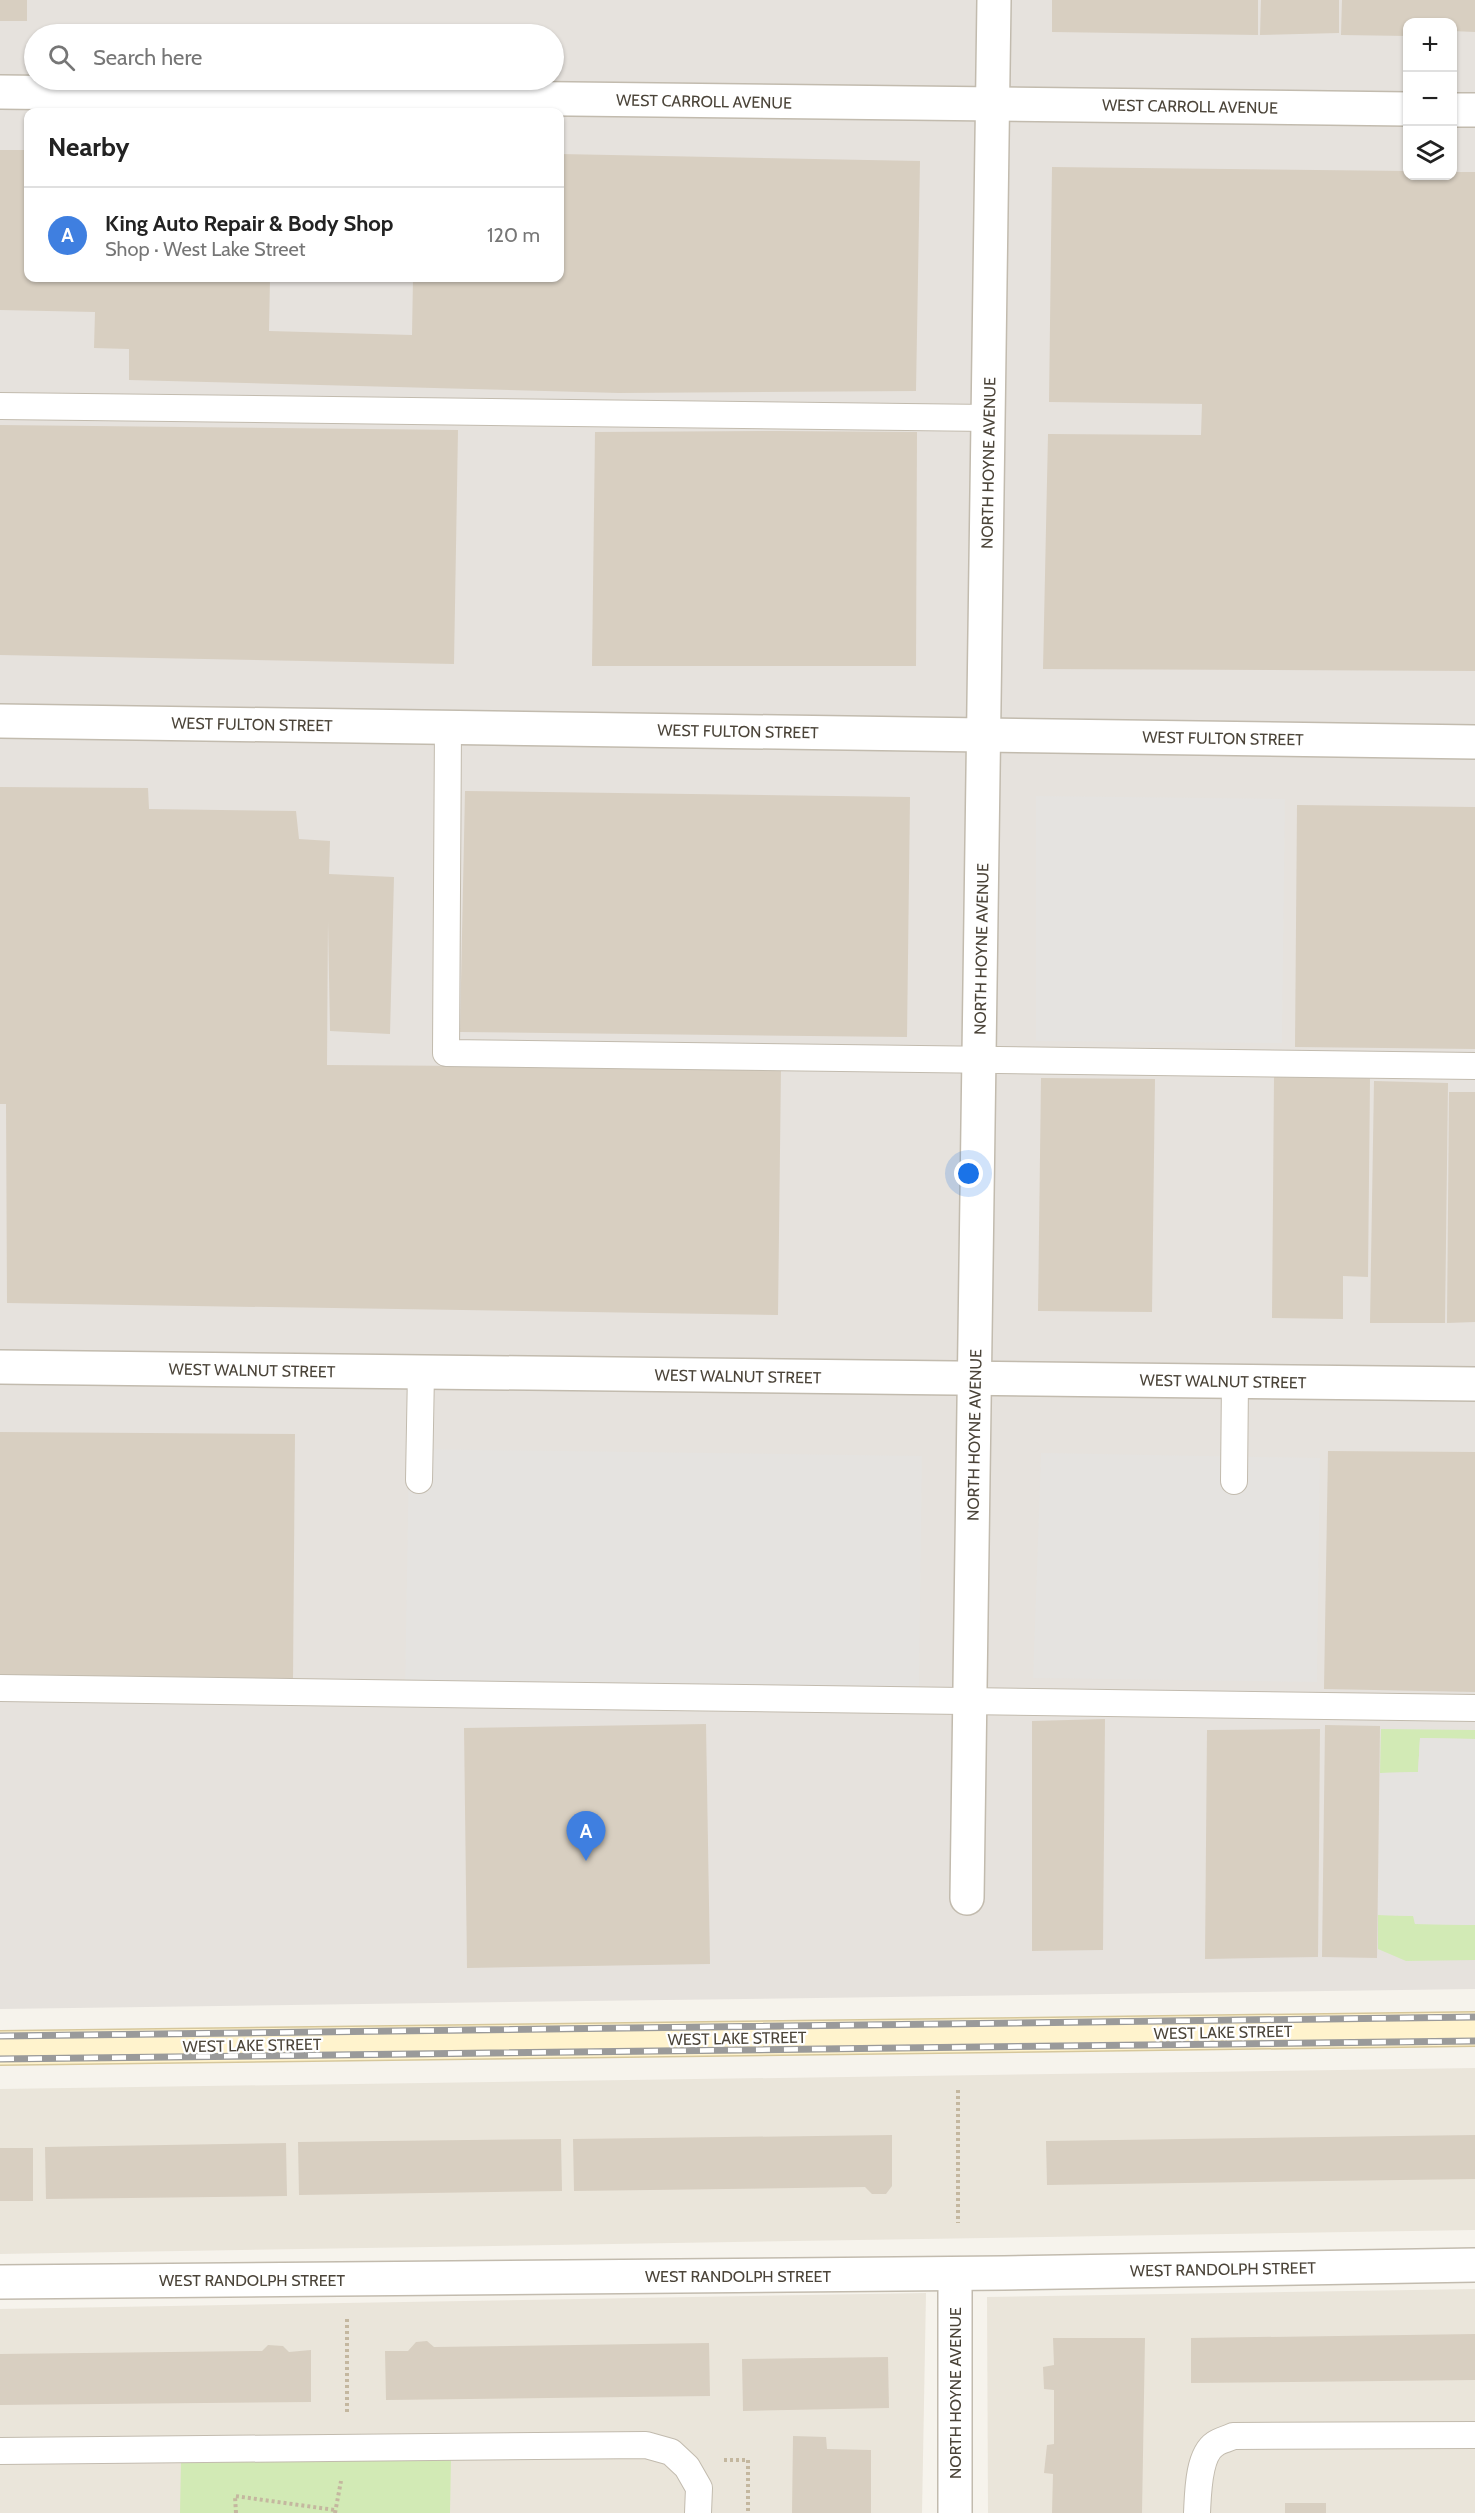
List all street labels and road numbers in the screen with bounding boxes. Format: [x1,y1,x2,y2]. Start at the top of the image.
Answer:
street label: WEST CARROLL AVENUE [616,90,792,113]
street label: WEST CARROLL AVENUE [1102,95,1278,118]
street label: NORTH HOYNE AVENUE [978,377,1000,549]
street label: WEST FULTON STREET [171,714,333,735]
street label: WEST FULTON STREET [657,721,819,742]
street label: WEST FULTON STREET [1142,728,1304,749]
street label: NORTH HOYNE AVENUE [971,863,993,1035]
street label: NORTH HOYNE AVENUE [964,1349,986,1521]
street label: WEST WALNUT STREET [169,1360,336,1381]
street label: WEST WALNUT STREET [655,1366,822,1387]
street label: WEST WALNUT STREET [1140,1371,1307,1392]
street label: WEST LAKE STREET [1154,2022,1293,2043]
street label: WEST LAKE STREET [668,2028,807,2049]
street label: WEST LAKE STREET [183,2035,322,2056]
street label: WEST RANDOLPH STREET [1130,2258,1317,2281]
street label: WEST RANDOLPH STREET [645,2267,831,2286]
street label: WEST RANDOLPH STREET [159,2271,345,2290]
street label: NORTH HOYNE AVENUE [946,2307,965,2479]

